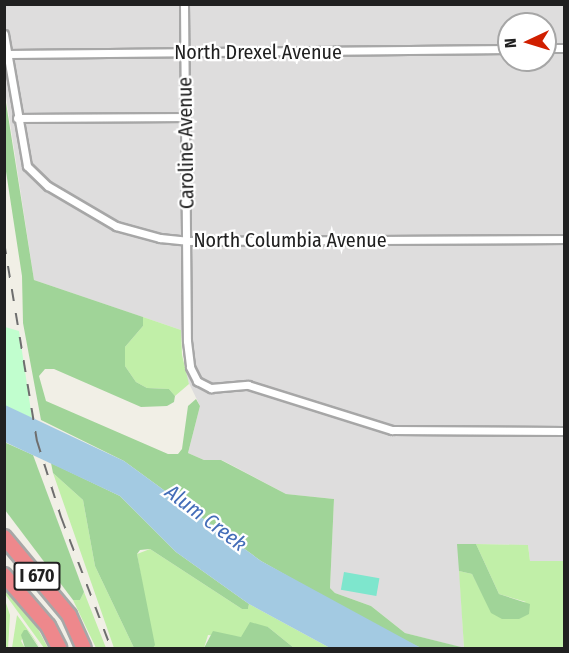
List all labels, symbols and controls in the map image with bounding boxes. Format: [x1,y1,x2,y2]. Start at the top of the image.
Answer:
north arrow [497,12,557,72]
text: N [501,38,520,49]
street label: North Drexel Avenue [174,40,342,64]
street label: Caroline Avenue [173,77,199,209]
street label: North Columbia Avenue [193,228,387,252]
water label: Alum Creek [160,479,252,557]
road number: I 670 [13,561,61,591]

